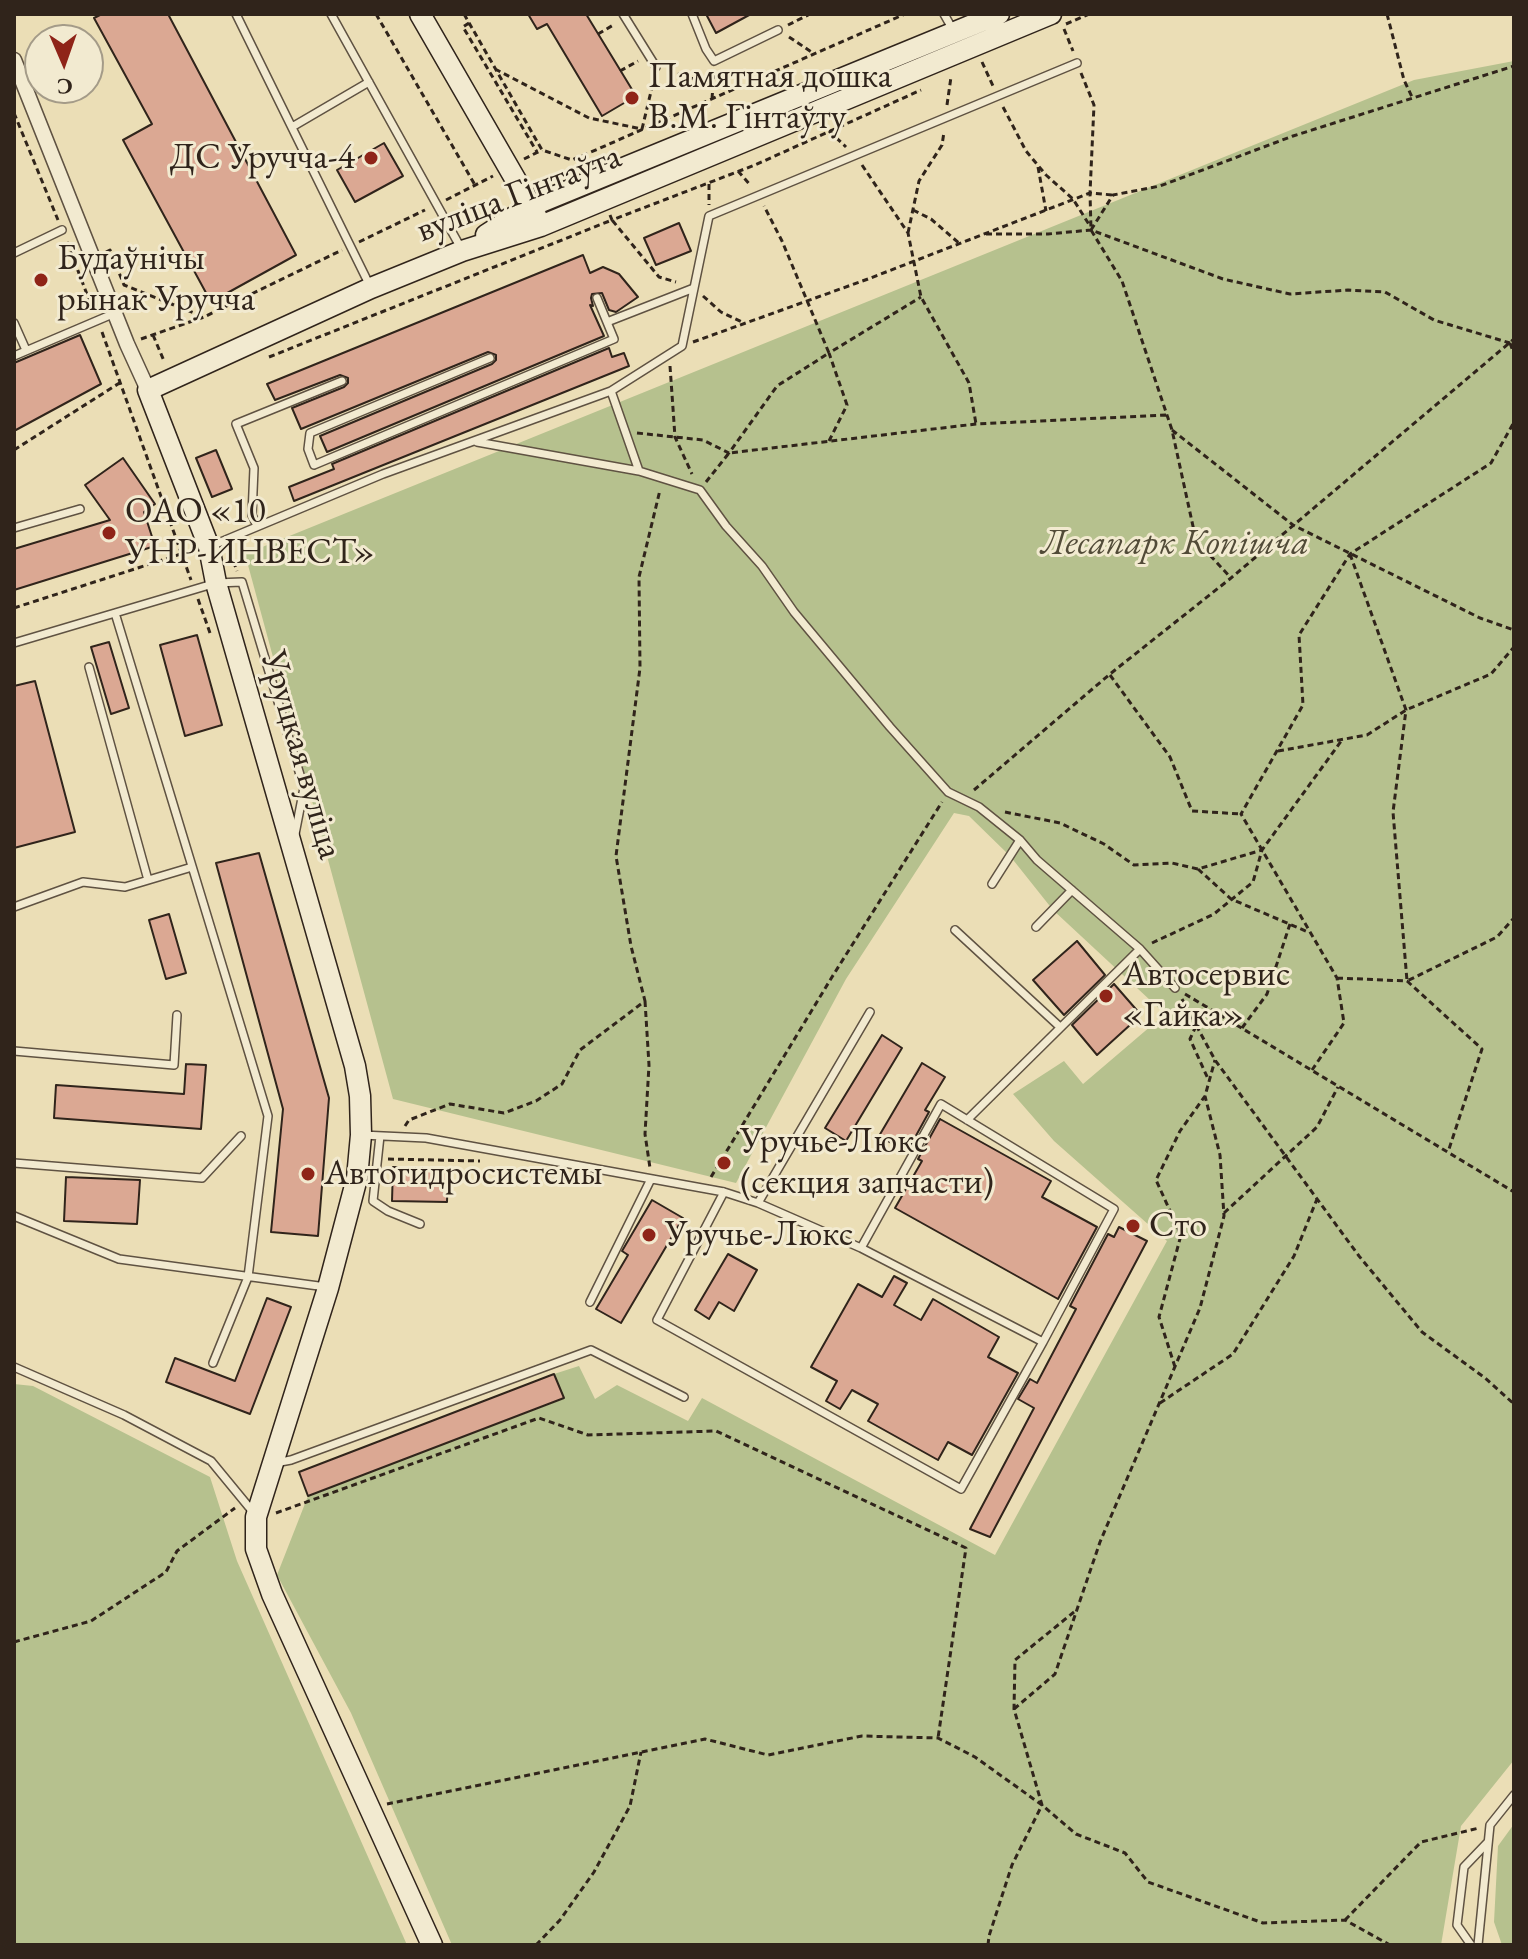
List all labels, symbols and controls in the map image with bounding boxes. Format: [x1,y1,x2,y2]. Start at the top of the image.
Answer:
north arrow [24,24,104,104]
place label: Памятная дошка В.М. Гінтаўту [648,55,892,140]
text: С [56,72,73,101]
marker: Памятная дошка В.М. Гінтаўту [623,89,641,107]
street label: вуліца Гінтаўта [411,135,627,253]
place label: ДС Уручча-4 [170,136,355,180]
marker: ДС Уручча-4 [362,149,380,167]
place label: Будаўнічы рынак Уручча [57,237,255,322]
marker: Будаўнічы рынак Уручча [32,271,50,289]
place label: ОАО «10 УНР-ИНВЕСТ» [125,490,375,575]
park label: Лесапарк Копішча [1041,522,1309,566]
marker: ОАО «10 УНР-ИНВЕСТ» [100,524,118,542]
street label: Уруцкая вуліца [251,646,351,864]
place label: Автосервис «Гайка» [1122,953,1290,1038]
marker: Автосервис «Гайка» [1097,987,1115,1005]
place label: Уручье-Люкс (секция запчасти) [740,1120,994,1205]
place label: Автогидросистемы [324,1152,602,1196]
marker: Уручье-Люкс (секция запчасти) [715,1154,733,1172]
marker: Автогидросистемы [299,1165,317,1183]
place label: Сто [1149,1204,1207,1248]
place label: Уручье-Люкс [665,1213,853,1257]
marker: Сто [1124,1217,1142,1235]
marker: Уручье-Люкс [640,1226,658,1244]

